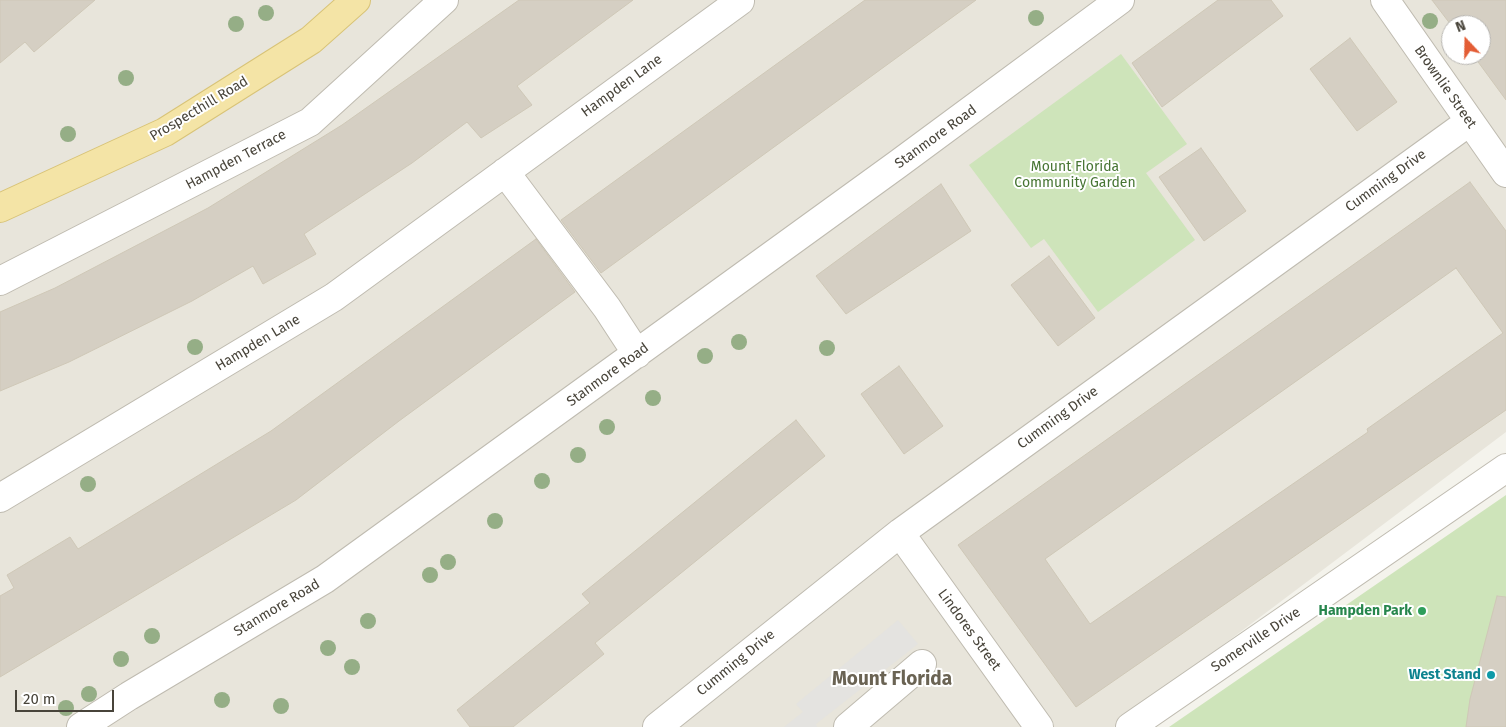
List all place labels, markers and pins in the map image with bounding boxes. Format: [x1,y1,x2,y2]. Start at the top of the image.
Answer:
place label: Hampden Park [1319,603,1412,619]
marker: Hampden Park [1416,605,1428,617]
place label: West Stand [1409,667,1481,683]
marker: West Stand [1485,669,1497,681]

